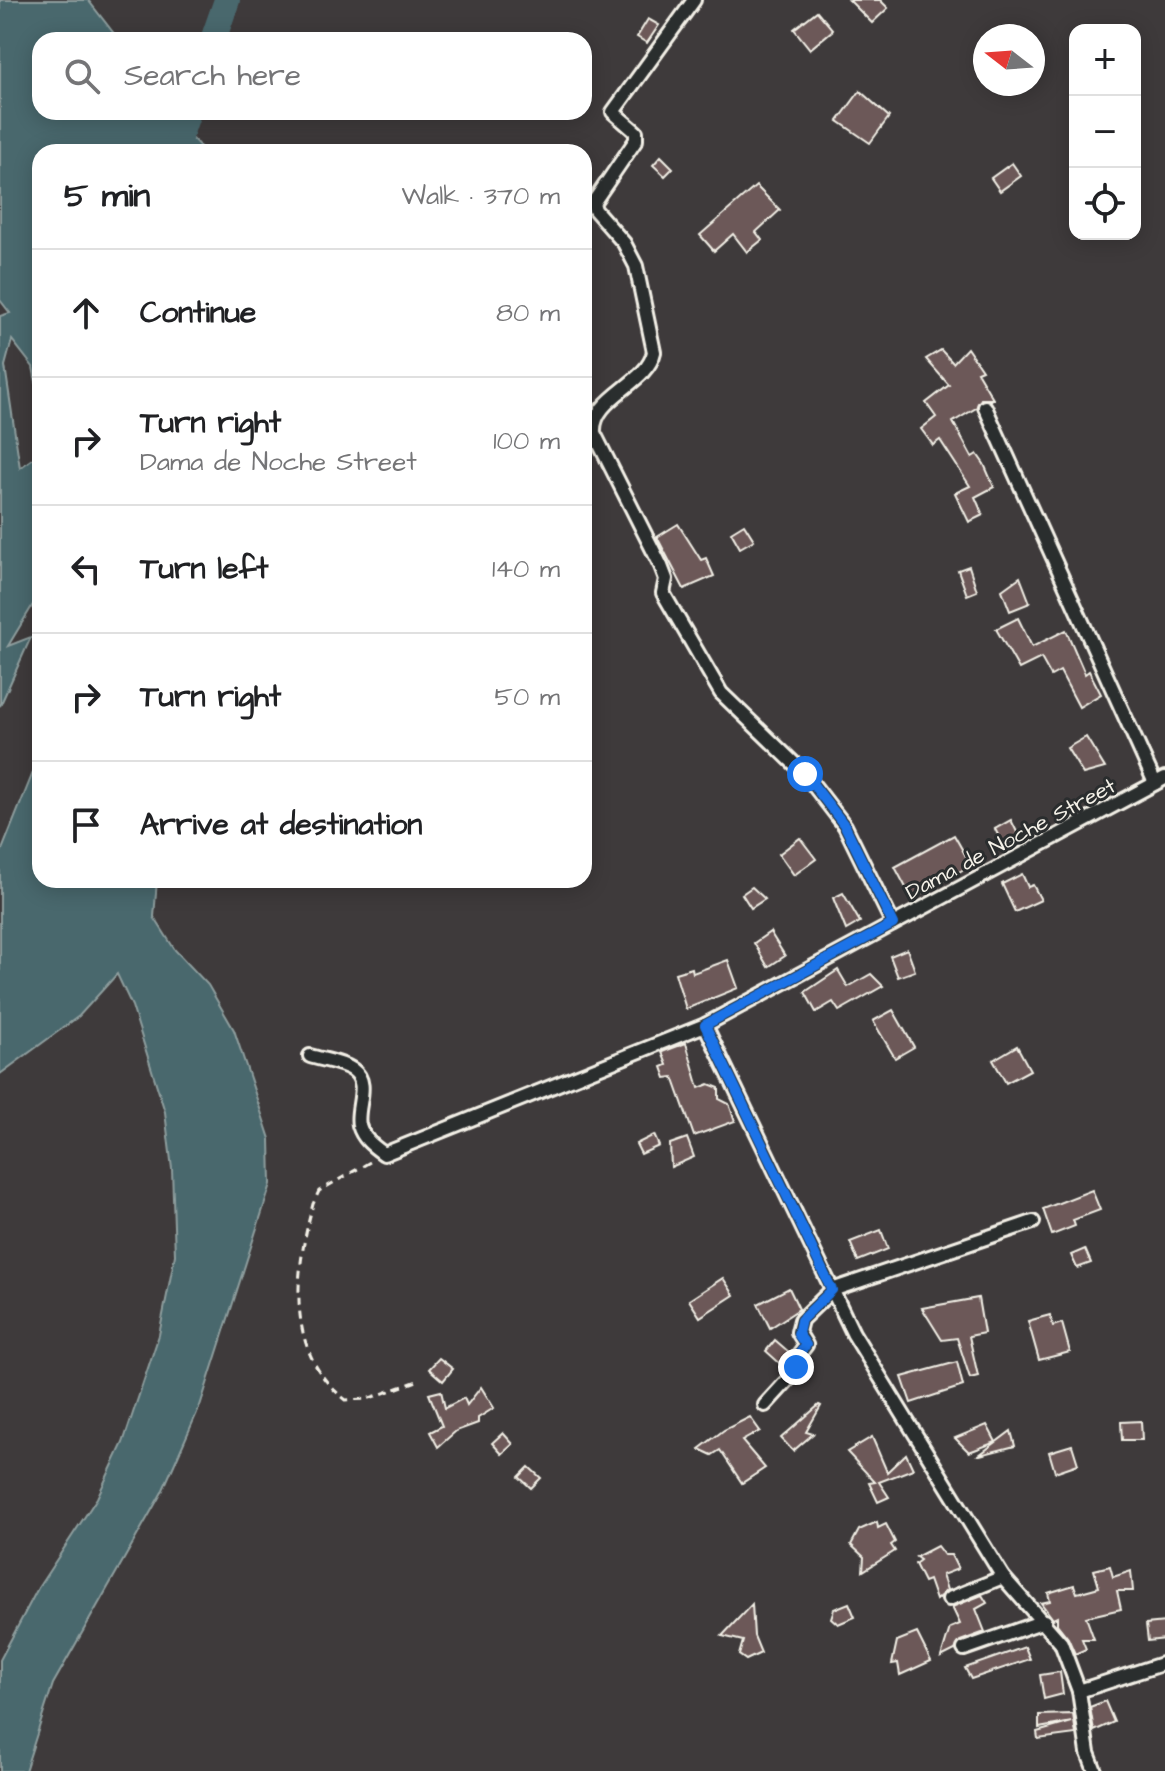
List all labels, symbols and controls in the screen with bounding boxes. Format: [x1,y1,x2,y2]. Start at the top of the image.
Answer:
north arrow [973,24,1045,96]
map controls [1069,24,1141,240]
button: + [1069,24,1141,96]
search box [32,32,592,120]
icon: search [60,54,104,98]
text: Search here [124,55,301,97]
button: − [1069,96,1141,168]
button: locate [1069,168,1141,240]
text: 5 min [64,172,150,220]
text: Walk · 370 m [402,178,560,214]
icon: ahead [64,291,108,335]
text: Continue [140,292,256,334]
text: 80 m [496,295,560,331]
text: Turn right [140,402,281,444]
icon: right [64,419,108,463]
text: 100 m [493,423,560,459]
text: Dama de Noche Street [140,444,417,480]
icon: left [64,547,108,591]
text: Turn left [140,548,268,590]
text: 140 m [492,551,560,587]
icon: right [64,675,108,719]
text: Turn right [140,676,281,718]
text: 50 m [495,679,560,715]
route start [787,756,823,792]
street label: Dama de Noche Street [900,771,1121,908]
icon: arrive [64,803,108,847]
text: Arrive at destination [140,804,422,846]
route end [778,1349,814,1385]

